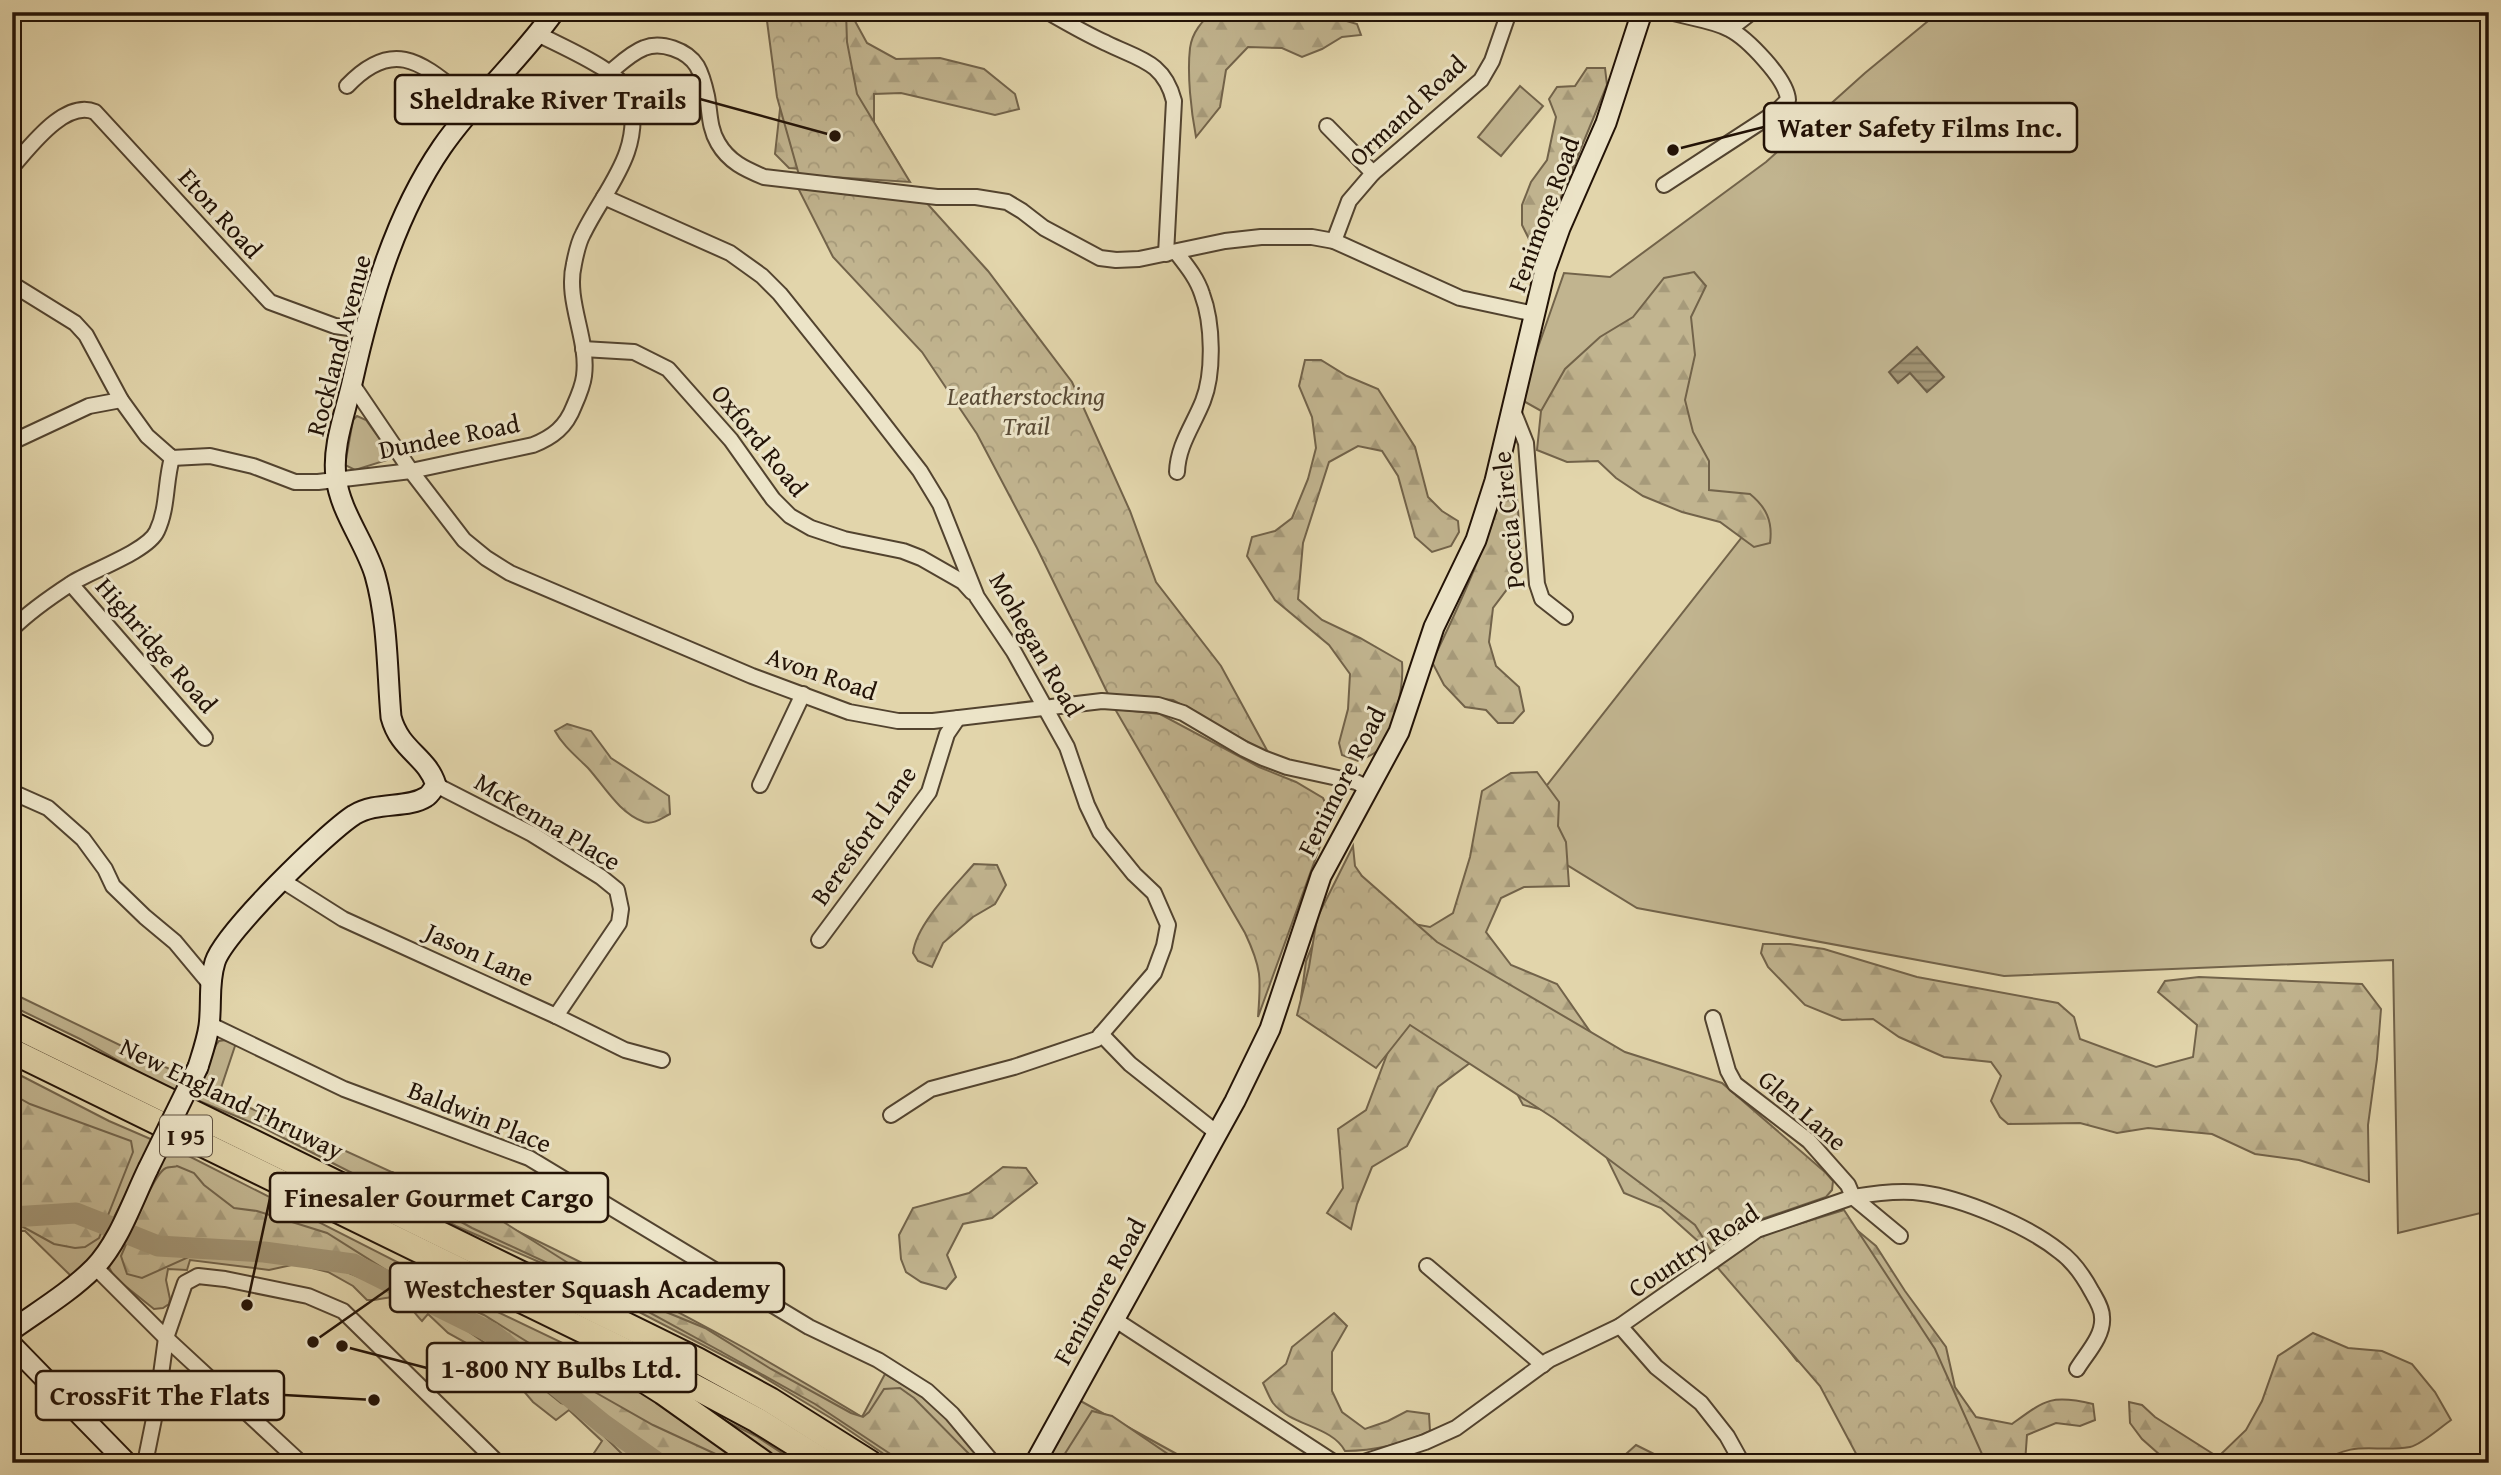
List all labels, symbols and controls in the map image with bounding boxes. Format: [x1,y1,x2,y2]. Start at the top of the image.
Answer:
street label: Ormand Road [1339,45,1475,175]
callout: Sheldrake River Trails [395,75,700,124]
text: Sheldrake River Trails [409,78,687,119]
callout: Water Safety Films Inc. [1764,103,2077,152]
text: Water Safety Films Inc. [1778,106,2063,147]
street label: Fenimore Road [1497,131,1589,297]
street label: Eton Road [170,159,272,267]
street label: Rockland Avenue [295,250,381,440]
street label: Oxford Road [702,375,818,505]
park label: Leatherstocking Trail [946,376,1105,445]
street label: Dundee Road [375,403,523,469]
street label: Poccia Circle [1481,449,1535,591]
street label: Mohegan Road [980,564,1094,724]
street label: Highridge Road [87,568,227,722]
street label: Avon Road [761,636,883,710]
street label: Fenimore Road [1287,699,1395,862]
street label: Beresford Lane [800,757,926,913]
street label: McKenna Place [467,762,629,880]
street label: Jason Lane [416,911,541,996]
street label: New England Thruway [113,1027,351,1169]
street label: Glen Lane [1750,1060,1856,1160]
street label: Baldwin Place [402,1070,558,1162]
road number: I 95 [160,1116,212,1156]
callout: Finesaler Gourmet Cargo [270,1173,608,1222]
text: Finesaler Gourmet Cargo [284,1176,594,1217]
street label: Country Road [1620,1193,1766,1307]
street label: Fenimore Road [1042,1210,1156,1372]
callout: Westchester Squash Academy [390,1263,784,1312]
text: Westchester Squash Academy [404,1267,771,1308]
callout: 1-800 NY Bulbs Ltd. [427,1343,696,1392]
text: 1-800 NY Bulbs Ltd. [440,1347,682,1388]
callout: CrossFit The Flats [36,1371,284,1420]
text: CrossFit The Flats [50,1374,270,1415]

